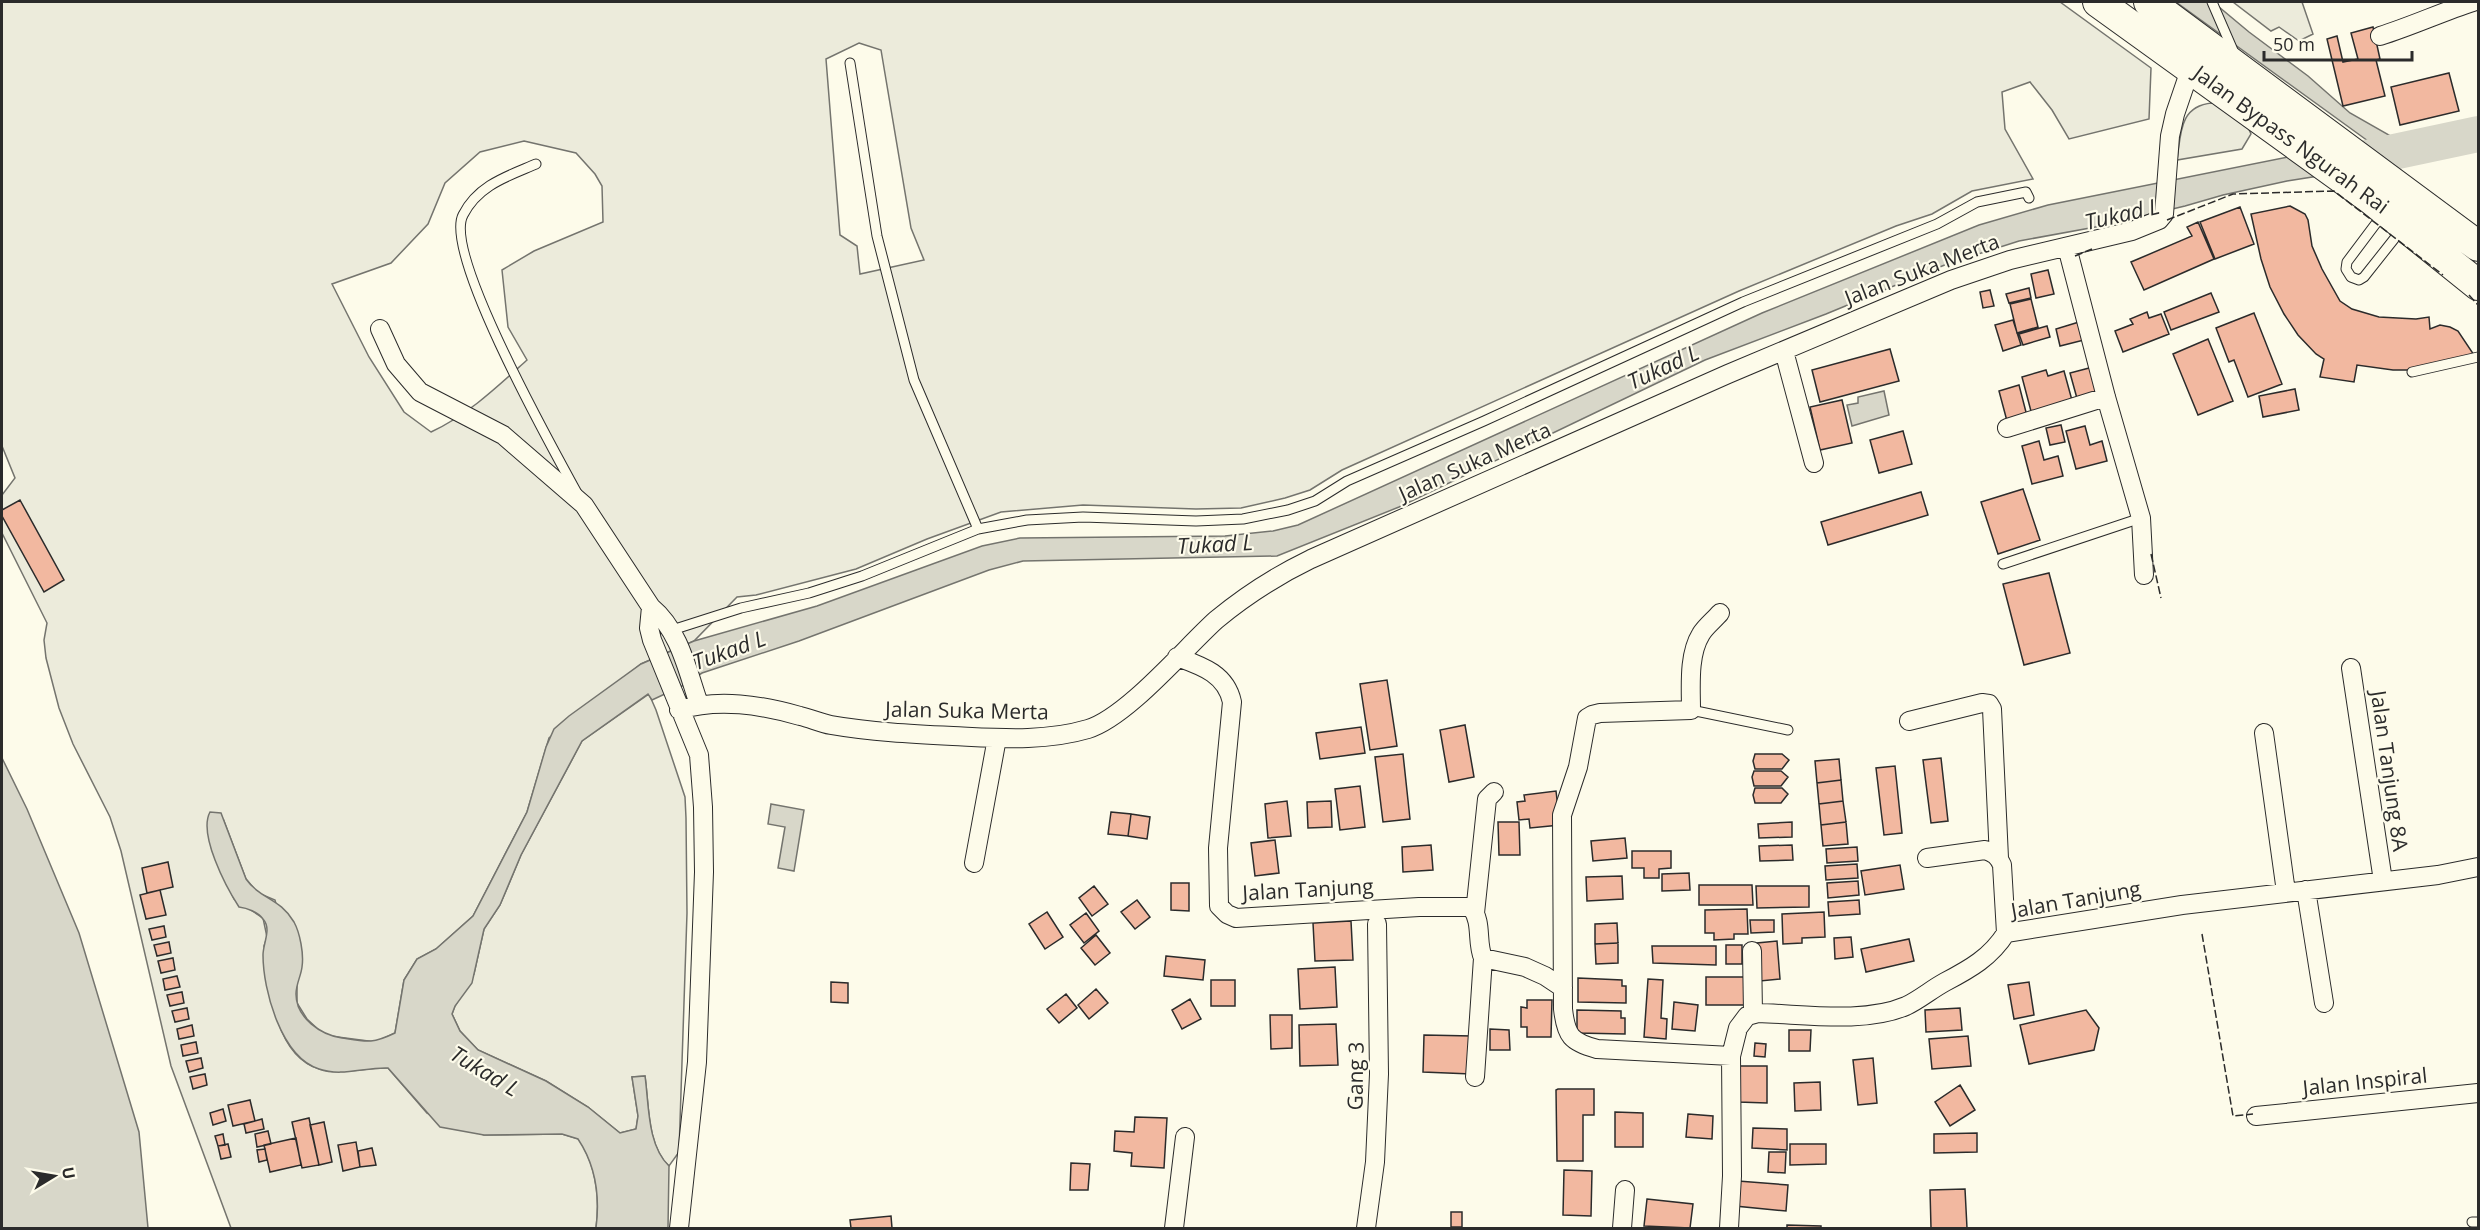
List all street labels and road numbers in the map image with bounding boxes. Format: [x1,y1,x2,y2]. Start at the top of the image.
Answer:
street label: Jalan Bypass Ngurah Rai [2187,58,2395,220]
street label: Jalan Suka Merta [1838,227,2003,312]
street label: Jalan Suka Merta [1392,415,1555,508]
street label: Jalan Tanjung 8A [2365,687,2415,854]
street label: Jalan Suka Merta [883,695,1049,725]
street label: Jalan Tanjung [1240,872,1374,907]
street label: Jalan Tanjung [2007,874,2143,925]
street label: Gang 3 [1340,1041,1370,1111]
street label: Jalan Inspiral [2299,1061,2429,1102]

